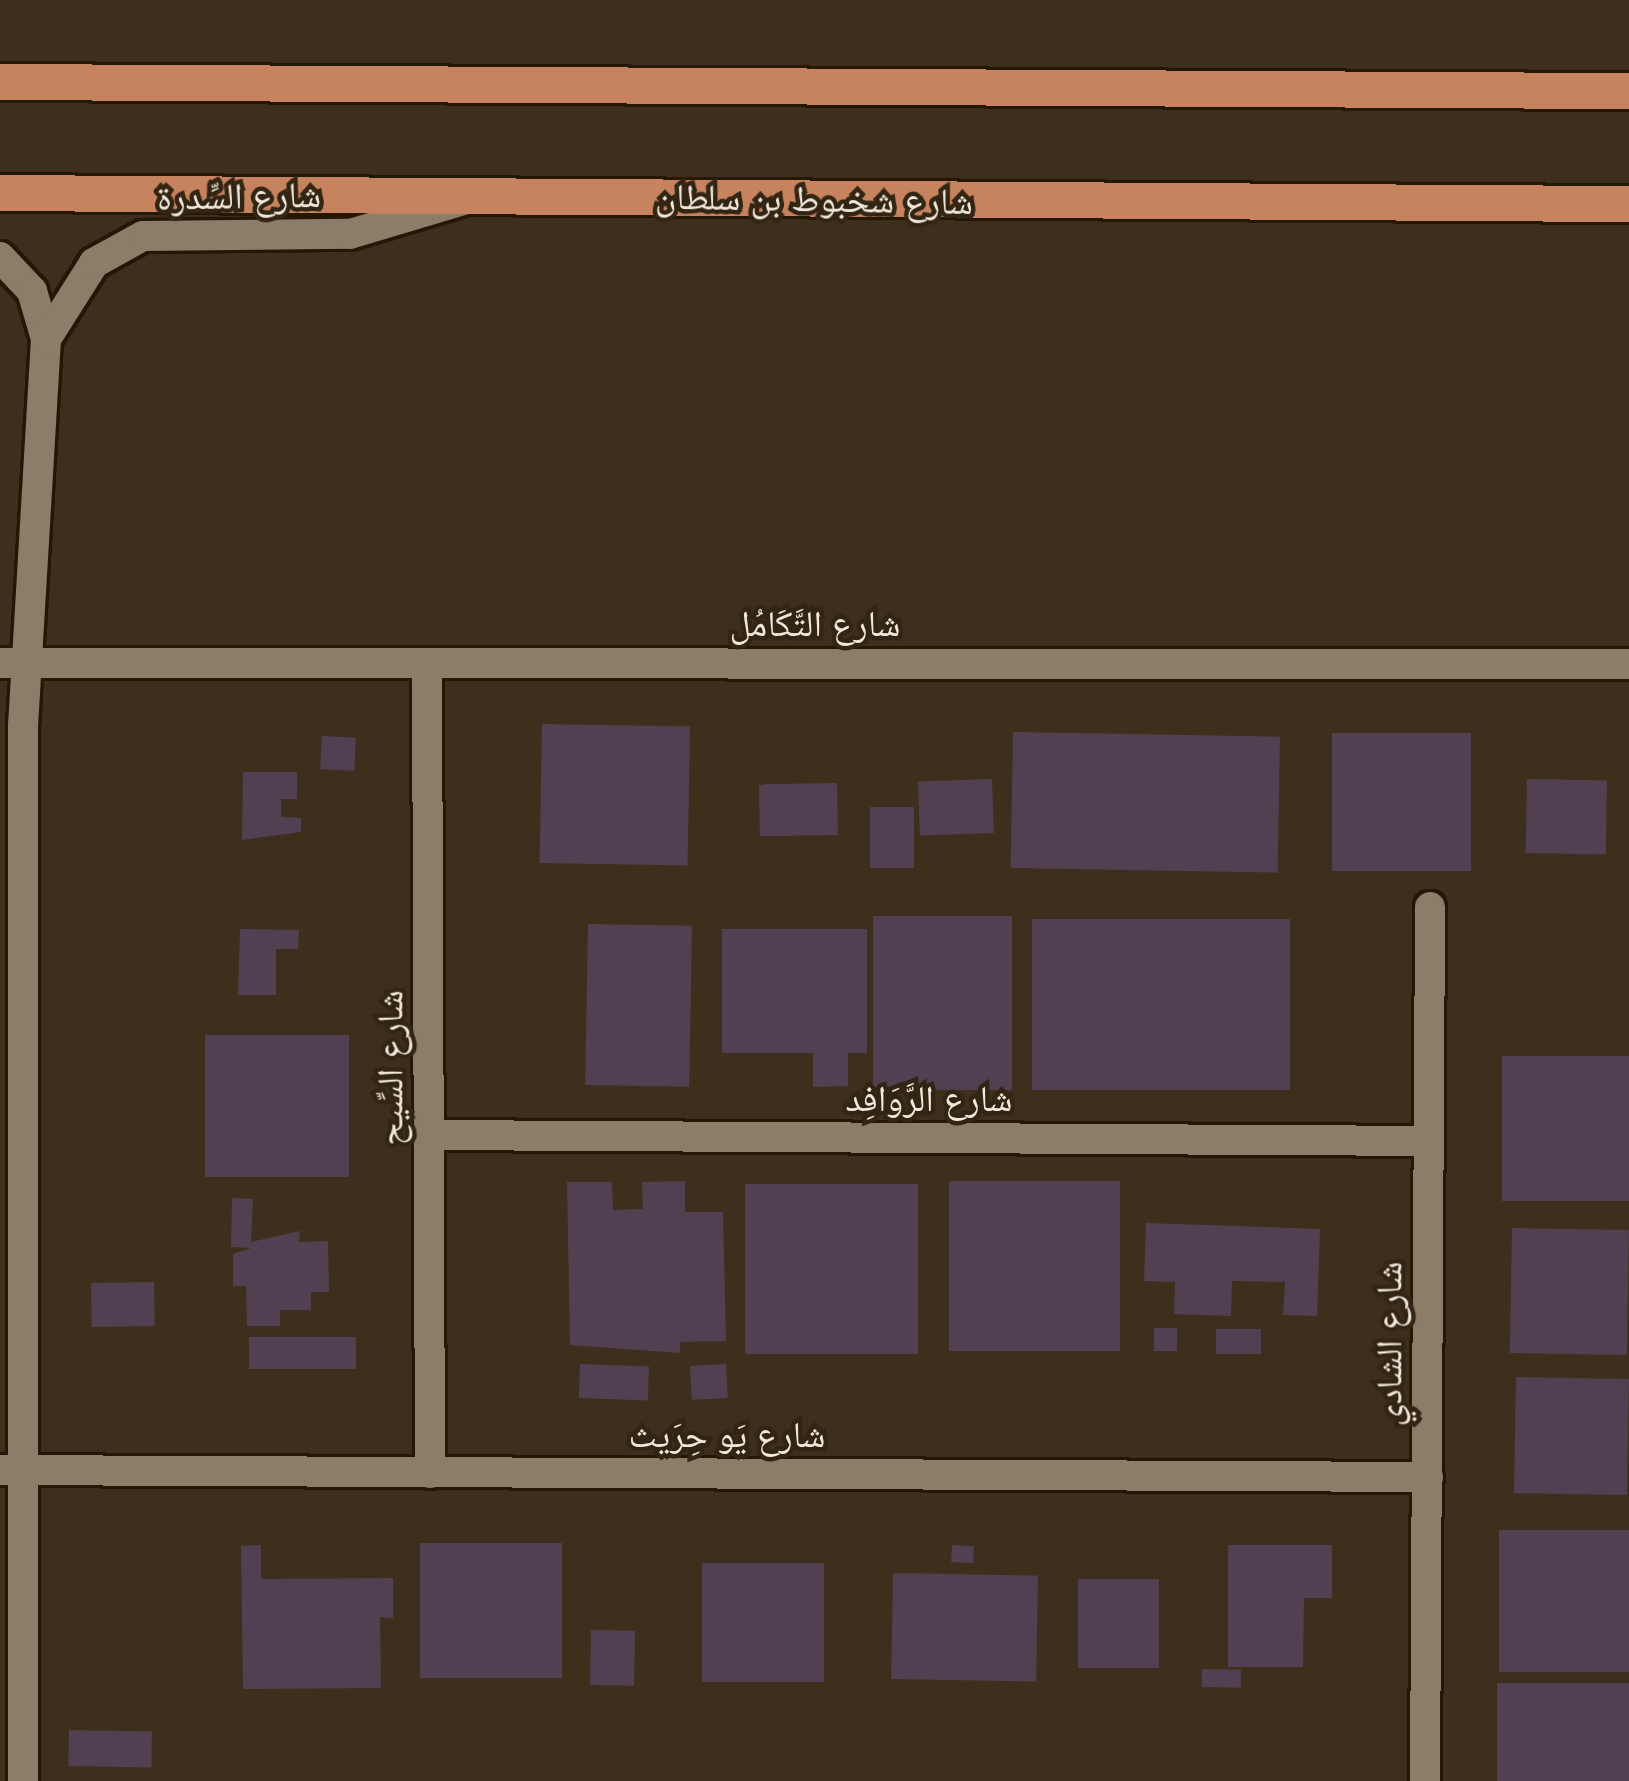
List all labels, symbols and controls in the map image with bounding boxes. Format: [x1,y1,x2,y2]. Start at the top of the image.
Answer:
street label: شارع السِّدرة [156,173,322,219]
street label: شارع شخبوط بن سلطان [655,175,973,223]
street label: شارع التَّكَامُل [729,602,901,646]
street label: شارع السِّيح [368,990,412,1146]
street label: شارع الرَّوَافِد [846,1077,1012,1121]
street label: شارع الشادي [1367,1262,1411,1426]
street label: شارع يَو حِرَيث [628,1413,826,1457]

